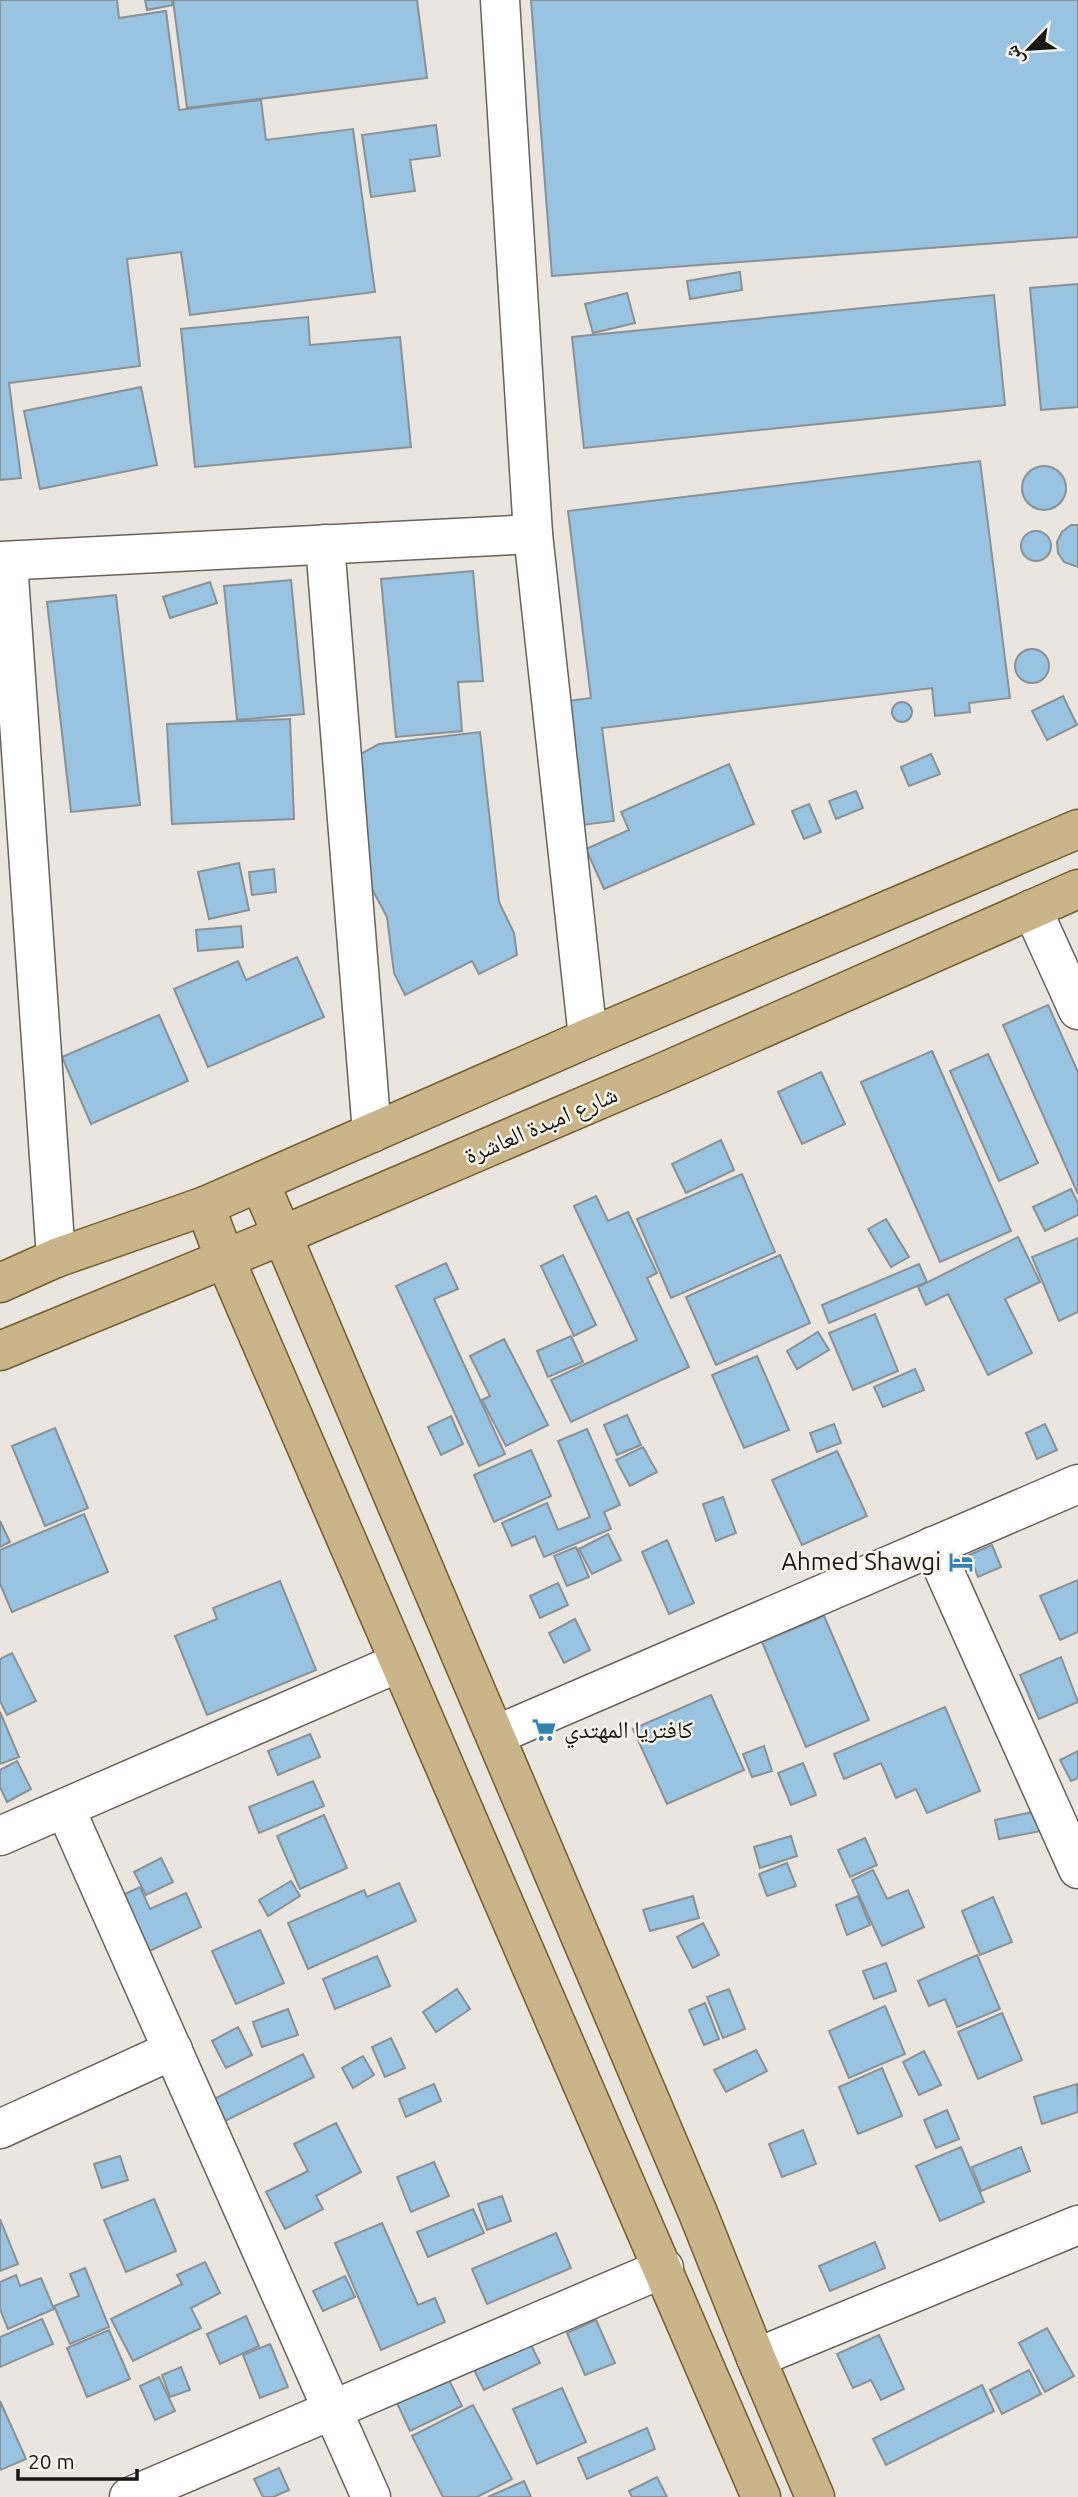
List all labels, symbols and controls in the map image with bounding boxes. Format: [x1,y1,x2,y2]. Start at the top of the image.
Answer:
north arrow [994,14,1064,84]
text: ش [999,42,1029,70]
street label: شارع امبدة العاشرة [460,1080,622,1171]
place label: Ahmed Shawgi [781,1548,941,1575]
hotel icon: Ahmed Shawgi [947,1548,975,1576]
supermarket icon: كافتريا المهتدي [530,1716,558,1744]
place label: كافتريا المهتدي [564,1716,693,1749]
scale bar [18,2438,136,2482]
text: 20 m [28,2449,75,2473]

